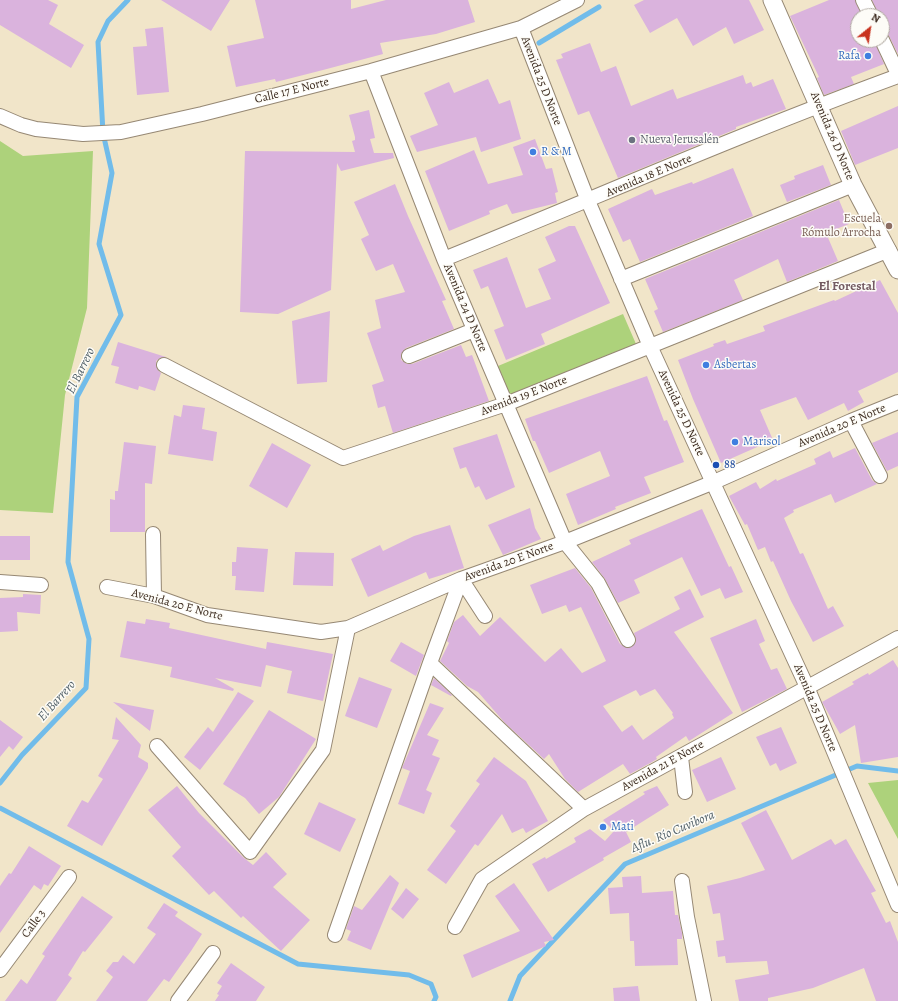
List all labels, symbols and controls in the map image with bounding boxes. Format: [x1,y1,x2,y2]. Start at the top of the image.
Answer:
north arrow [850,8,890,48]
text: N [869,10,883,27]
street label: Avenida 25 D Norte [517,35,565,127]
place label: Rafa [838,49,860,63]
marker: Rafa [863,51,873,61]
street label: Calle 17 E Norte [253,75,331,107]
street label: Avenida 26 D Norte [807,90,857,182]
place label: Nueva Jerusalén [640,133,719,147]
marker: Nueva Jerusalén [627,135,637,145]
place label: R & M [541,145,572,159]
marker: R & M [528,147,538,157]
street label: Avenida 18 E Norte [604,151,694,201]
place label: Escuela Rómulo Arrocha [801,212,881,240]
marker: Escuela Rómulo Arrocha [884,221,894,231]
street label: Avenida 24 D Norte [440,262,490,354]
district label: El Forestal [818,279,876,295]
water label: El Barrero [63,345,99,397]
place label: Asbertas [714,358,756,372]
marker: Asbertas [701,360,711,370]
street label: Avenida 25 D Norte [655,367,707,459]
street label: Avenida 19 E Norte [479,373,569,419]
street label: Avenida 20 E Norte [796,401,888,451]
place label: Marisol [743,435,780,449]
marker: Marisol [730,437,740,447]
place label: 88 [724,458,736,472]
marker: 88 [711,460,721,470]
street label: Avenida 20 E Norte [462,539,556,585]
street label: Avenida 20 E Norte [130,586,224,624]
street label: Avenida 25 D Norte [790,662,840,754]
water label: El Barrero [35,677,79,725]
street label: Avenida 21 E Norte [619,737,707,795]
water label: Aflu. Río Cuvibora [629,807,717,857]
place label: Mati [611,820,634,834]
marker: Mati [598,822,608,832]
street label: Calle 3 [19,907,49,941]

